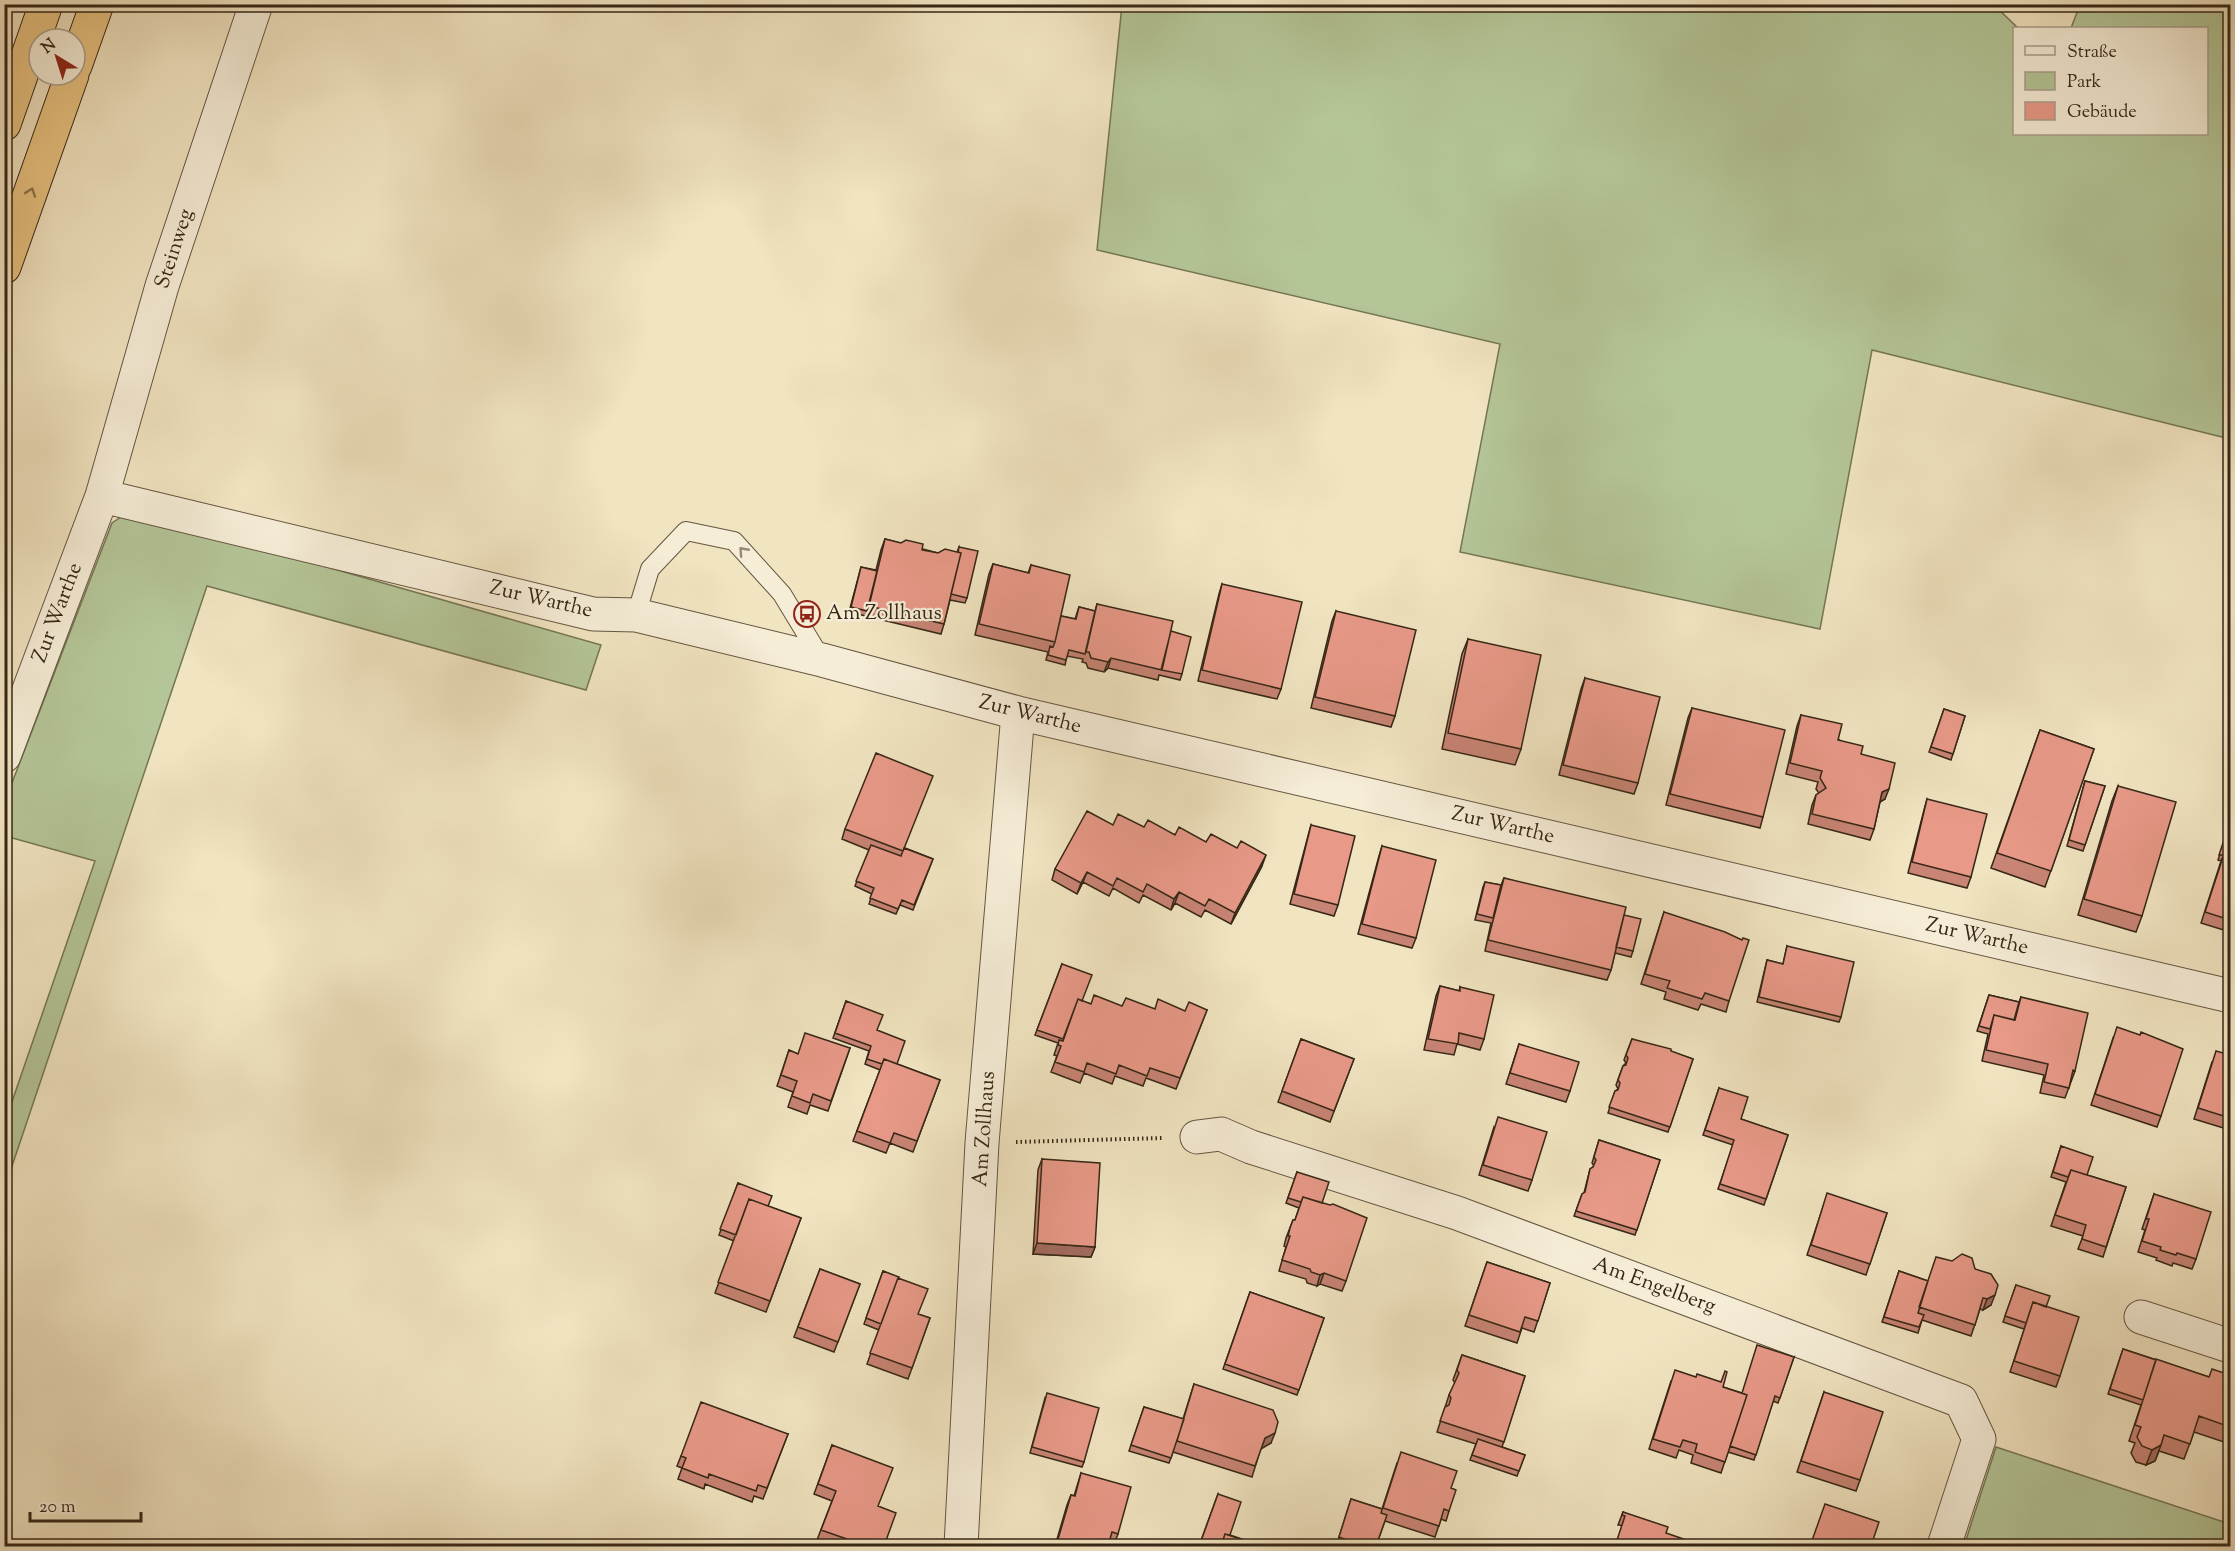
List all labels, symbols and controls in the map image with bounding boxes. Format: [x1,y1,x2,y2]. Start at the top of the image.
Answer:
north arrow [27,27,87,87]
legend [2013,27,2208,135]
text: N [37,34,62,60]
text: Straße [2067,40,2117,66]
text: Park [2067,70,2102,96]
text: Gebäude [2067,100,2137,126]
one-way arrow [23,187,36,198]
street label: Steinweg [148,205,202,293]
one-way arrow [739,547,750,558]
street label: Zur Warthe [25,559,91,667]
street label: Zur Warthe [487,574,595,626]
bus stop icon: Am Zollhaus [792,599,822,629]
place label: Am Zollhaus [826,599,942,629]
street label: Zur Warthe [976,688,1084,742]
street label: Zur Warthe [1449,800,1557,852]
street label: Zur Warthe [1923,911,2031,963]
street label: Am Zollhaus [966,1070,1004,1188]
street label: Am Engelberg [1588,1250,1720,1322]
scale bar [30,1485,141,1523]
text: 20 m [39,1495,76,1521]

